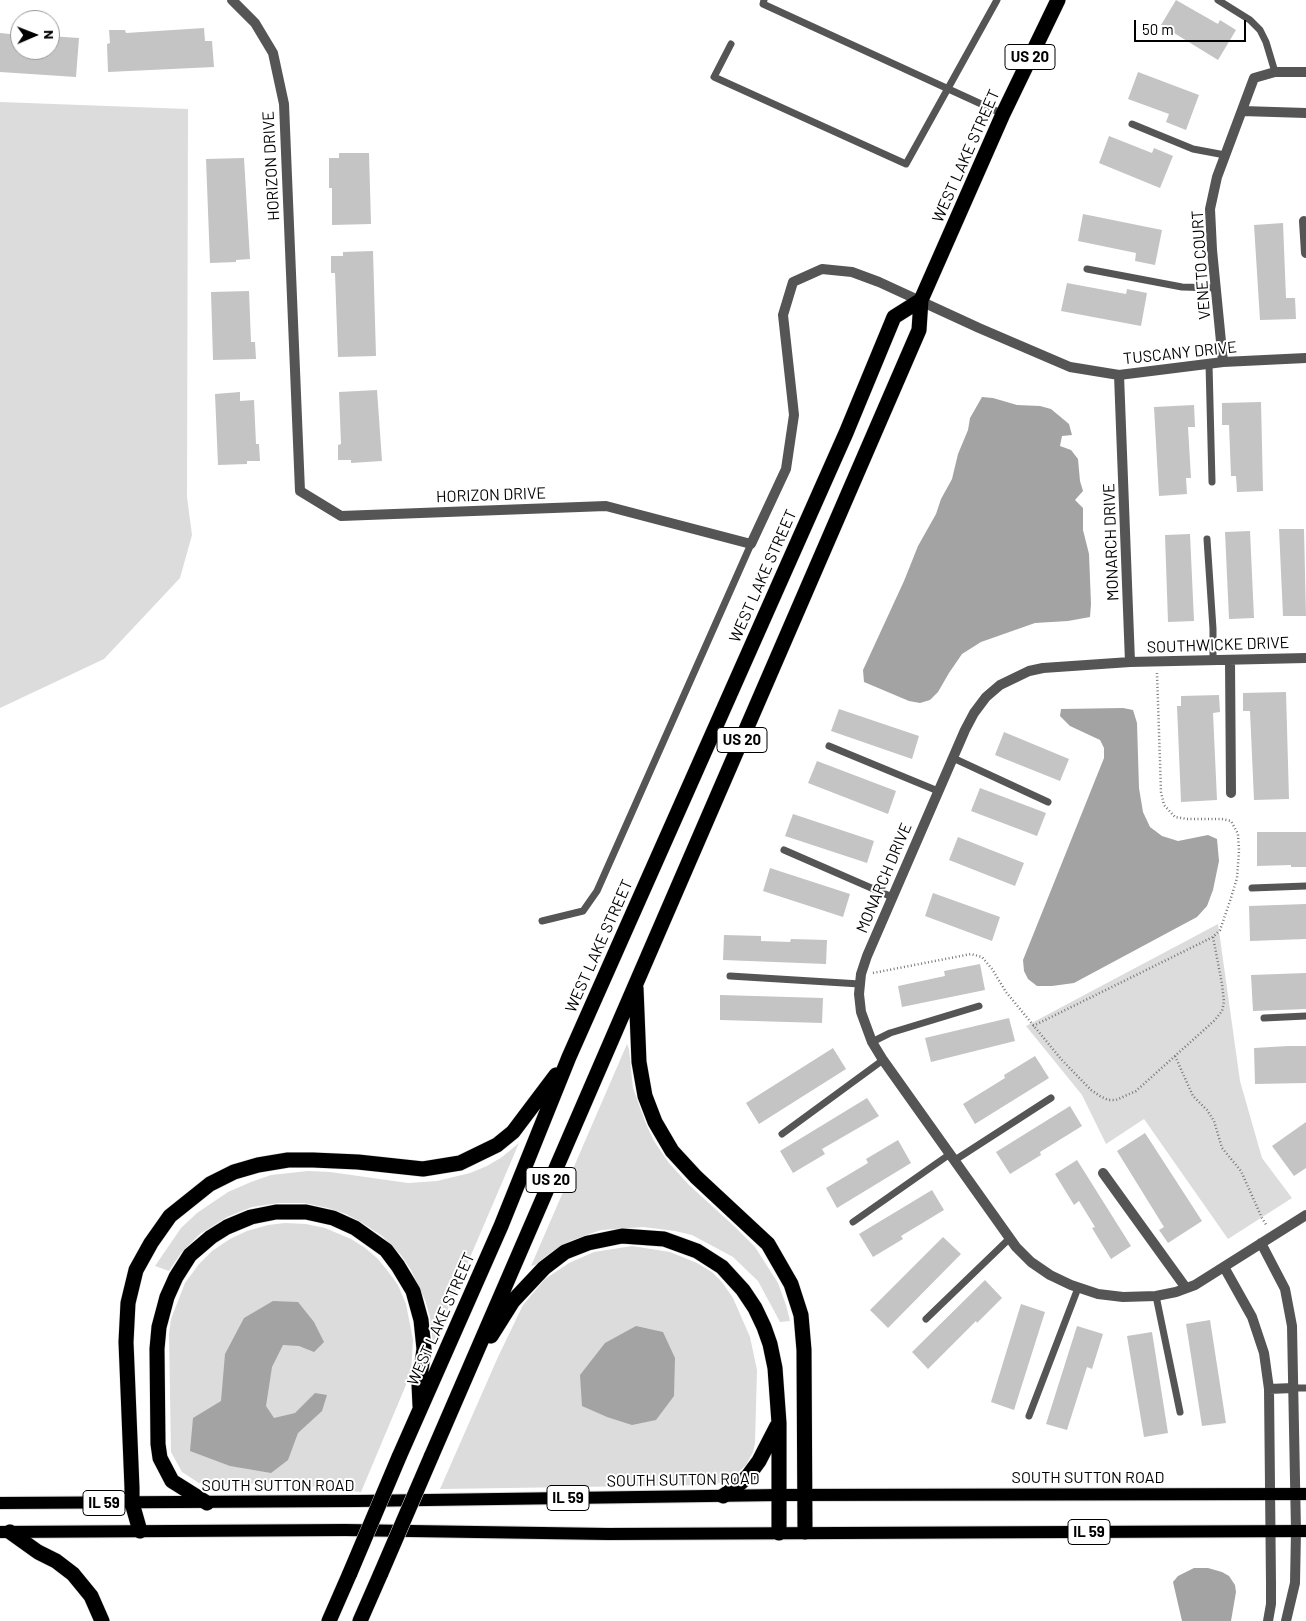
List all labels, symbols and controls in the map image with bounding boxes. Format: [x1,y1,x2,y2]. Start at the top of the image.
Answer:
north arrow [10,10,60,60]
scale bar [1136,10,1248,42]
text: 50 m [1142,20,1174,38]
text: N [41,30,58,40]
road number: US 20 [1005,44,1055,70]
street label: WEST LAKE STREET [928,87,1004,225]
street label: HORIZON DRIVE [259,111,283,221]
street label: VENETO COURT [1188,210,1214,320]
street label: TUSCANY DRIVE [1122,337,1238,369]
street label: HORIZON DRIVE [436,483,546,507]
street label: MONARCH DRIVE [1099,483,1123,601]
street label: WEST LAKE STREET [725,507,801,645]
street label: SOUTHWICKE DRIVE [1146,633,1290,657]
road number: US 20 [717,728,767,752]
street label: MONARCH DRIVE [852,820,916,936]
street label: WEST LAKE STREET [561,877,637,1015]
road number: US 20 [526,1168,576,1192]
street label: WEST LAKE STREET [403,1250,479,1388]
street label: SOUTH SUTTON ROAD [1012,1468,1164,1488]
street label: SOUTH SUTTON ROAD [606,1469,760,1491]
street label: SOUTH SUTTON ROAD [202,1476,354,1496]
road number: IL 59 [547,1486,589,1510]
road number: IL 59 [83,1490,125,1516]
road number: IL 59 [1068,1520,1110,1544]

